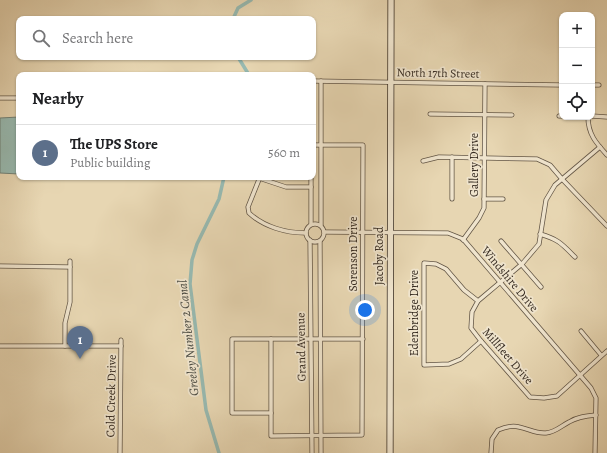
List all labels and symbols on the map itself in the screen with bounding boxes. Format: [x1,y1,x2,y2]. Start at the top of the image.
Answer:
street label: North 17th Street [396,64,480,82]
street label: Gallery Drive [466,133,482,197]
street label: Sorenson Drive [345,216,361,292]
street label: Jacoby Road [371,226,387,285]
street label: Windshire Drive [477,242,542,315]
street label: Edenbridge Drive [406,270,422,356]
water label: Greeley Number 2 Canal [173,278,203,397]
your location [355,300,375,320]
street label: Grand Avenue [292,312,310,382]
street label: Millfleet Drive [479,324,537,388]
pin: 1 [67,326,93,359]
street label: Cold Creek Drive [102,354,120,438]

